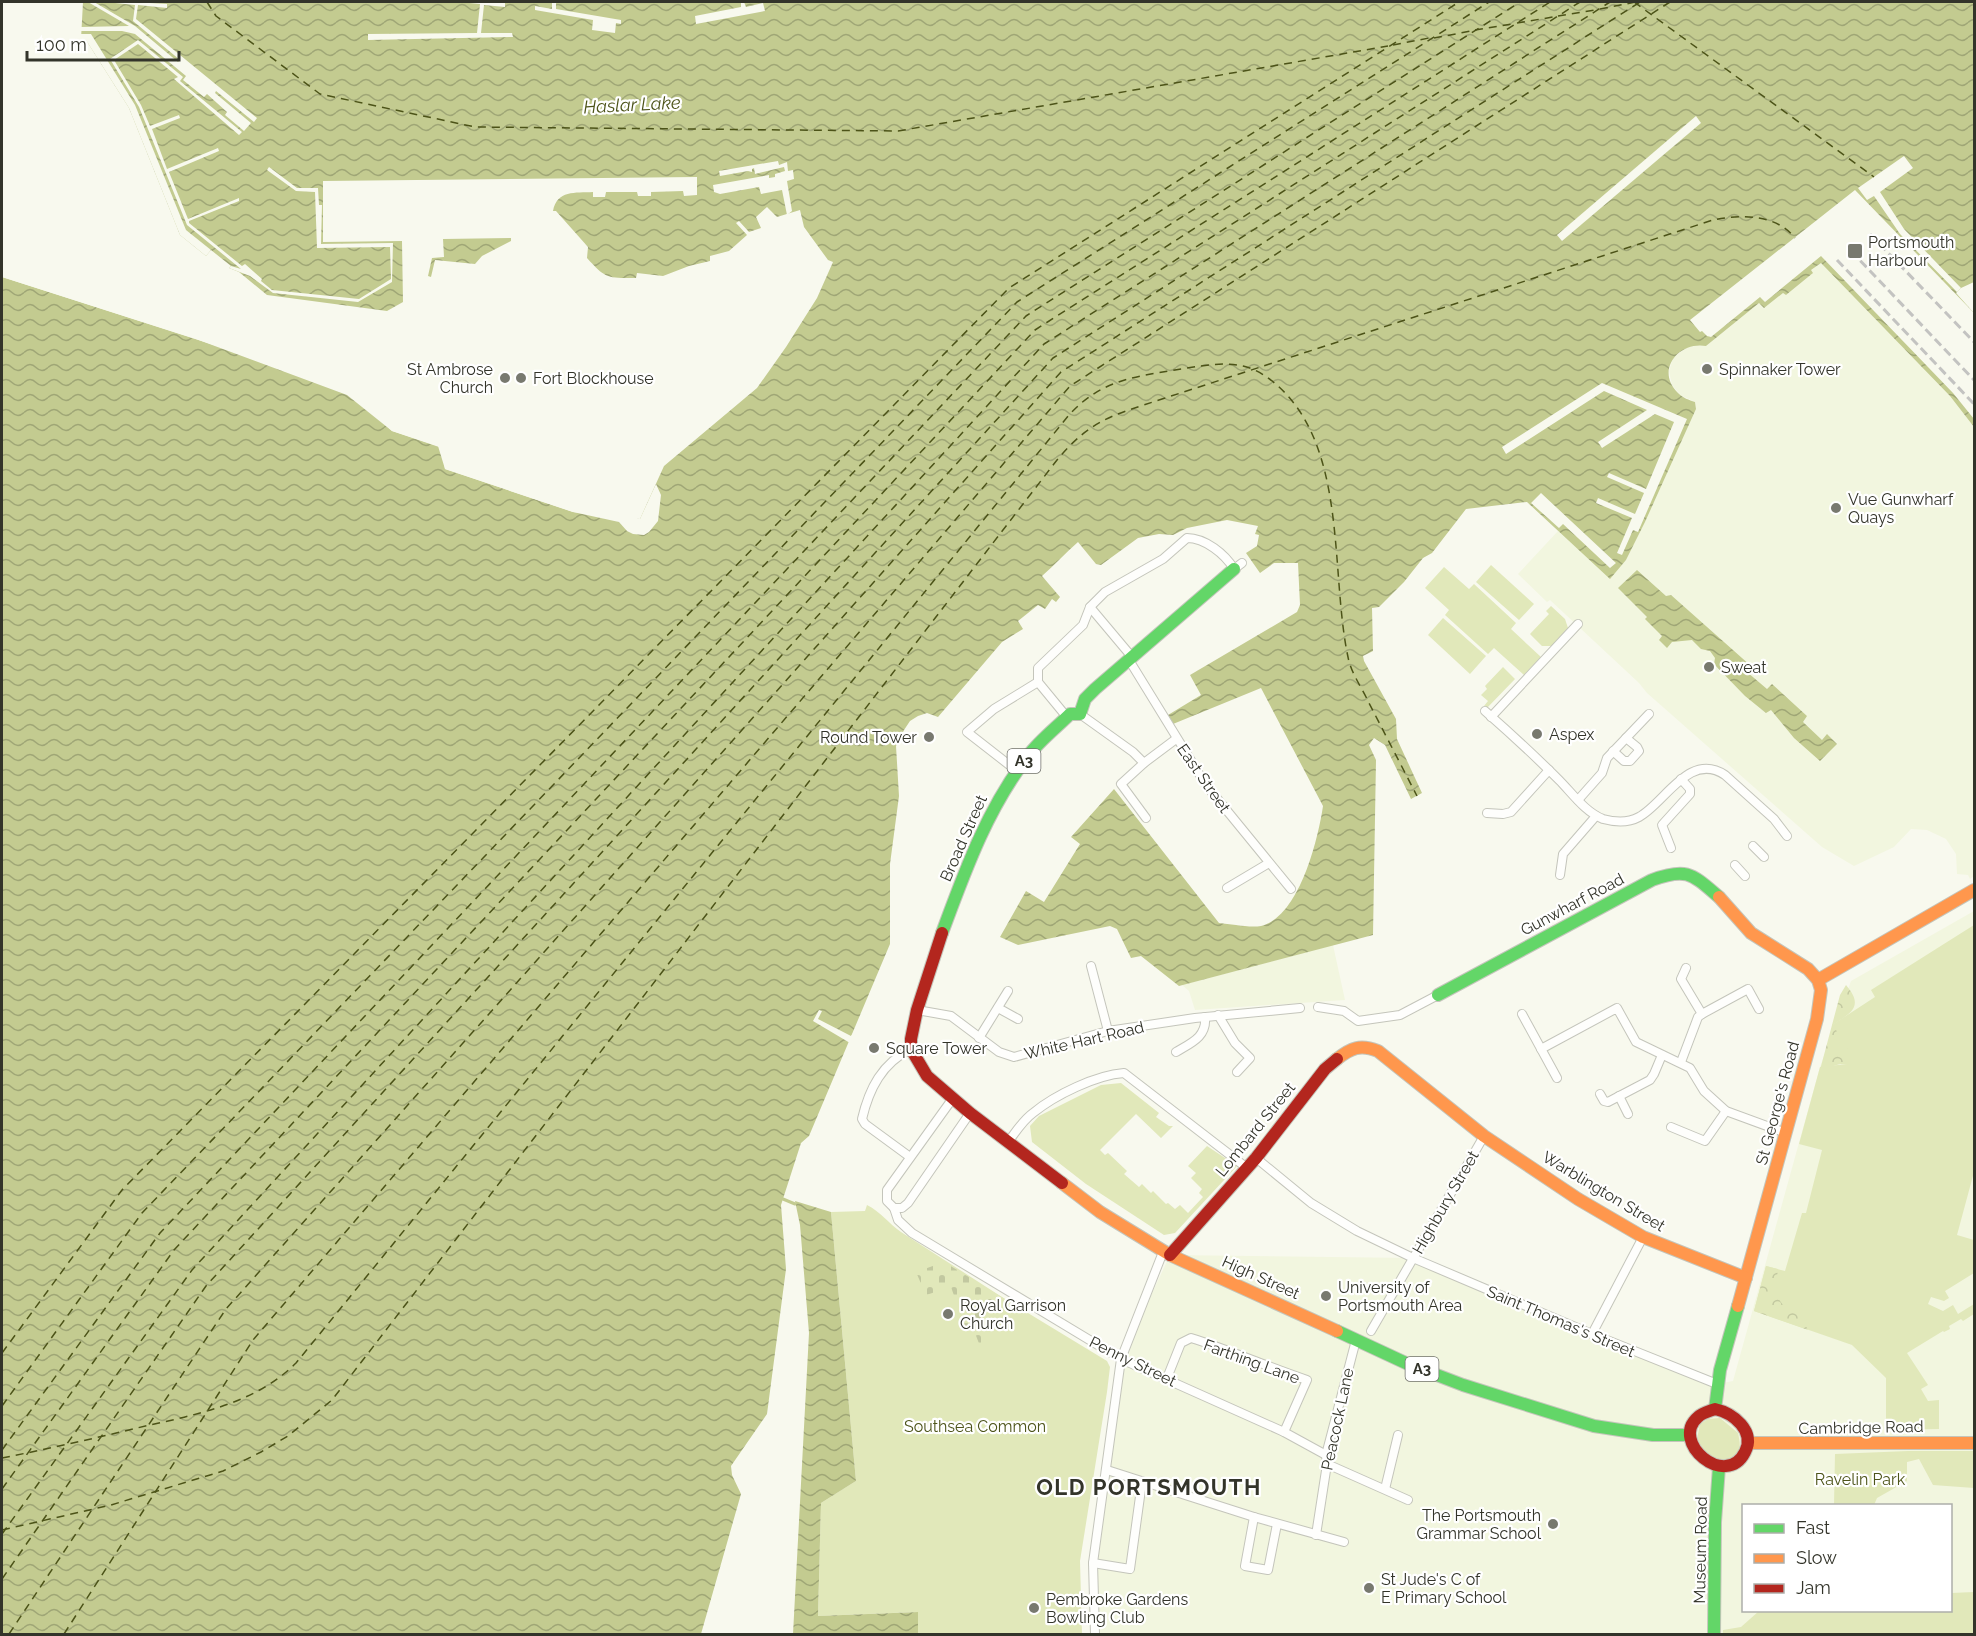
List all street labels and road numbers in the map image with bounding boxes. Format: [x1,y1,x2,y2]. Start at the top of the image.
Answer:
street label: East Street [1173,740,1235,817]
road number: A3 [1008,749,1040,773]
street label: Broad Street [936,791,991,884]
street label: Gunwharf Road [1517,869,1627,940]
street label: White Hart Road [1022,1017,1146,1063]
street label: St George's Road [1752,1039,1803,1167]
street label: Lombard Street [1212,1078,1300,1180]
street label: Highbury Street [1408,1147,1483,1257]
street label: Warblington Street [1539,1147,1669,1236]
street label: High Street [1219,1252,1303,1303]
street label: Saint Thomas's Street [1484,1282,1638,1362]
street label: Penny Street [1086,1332,1180,1391]
street label: Farthing Lane [1201,1335,1303,1388]
road number: A3 [1406,1357,1438,1381]
street label: Peacock Lane [1317,1366,1358,1472]
street label: Cambridge Road [1798,1417,1924,1438]
street label: Museum Road [1690,1496,1711,1604]

